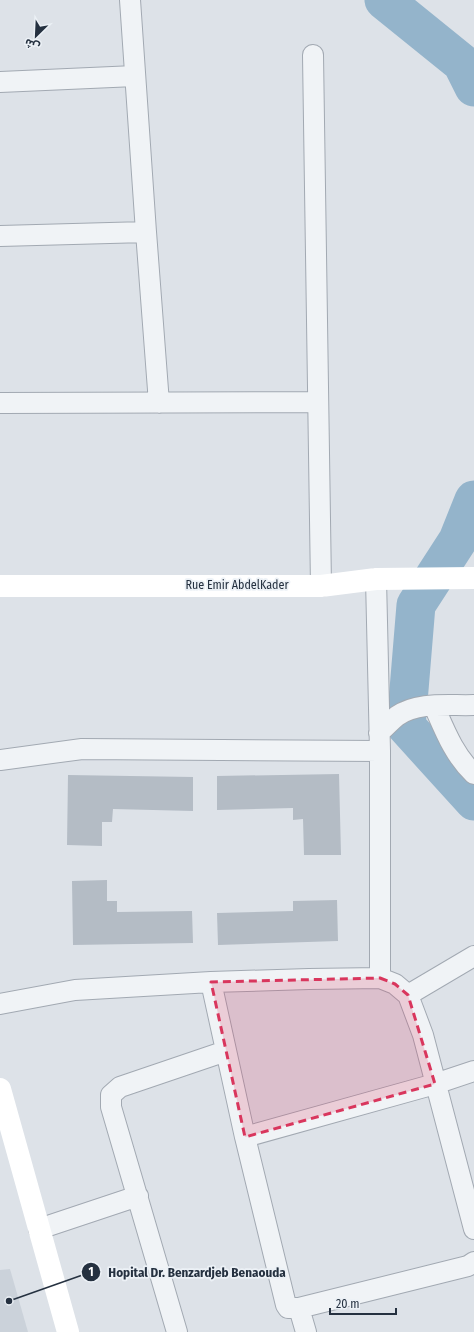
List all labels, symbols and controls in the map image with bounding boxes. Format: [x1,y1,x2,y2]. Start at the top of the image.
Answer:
north arrow [16,16,56,56]
text: ش [23,36,42,54]
street label: Rue Emir AbdelKader [185,578,289,592]
callout: Hopital Dr. Benzardjeb Benaouda [81,1260,294,1285]
text: 1 [88,1265,94,1279]
text: Hopital Dr. Benzardjeb Benaouda [108,1265,286,1280]
scale bar [330,1290,396,1316]
text: 20 m [336,1297,360,1311]

